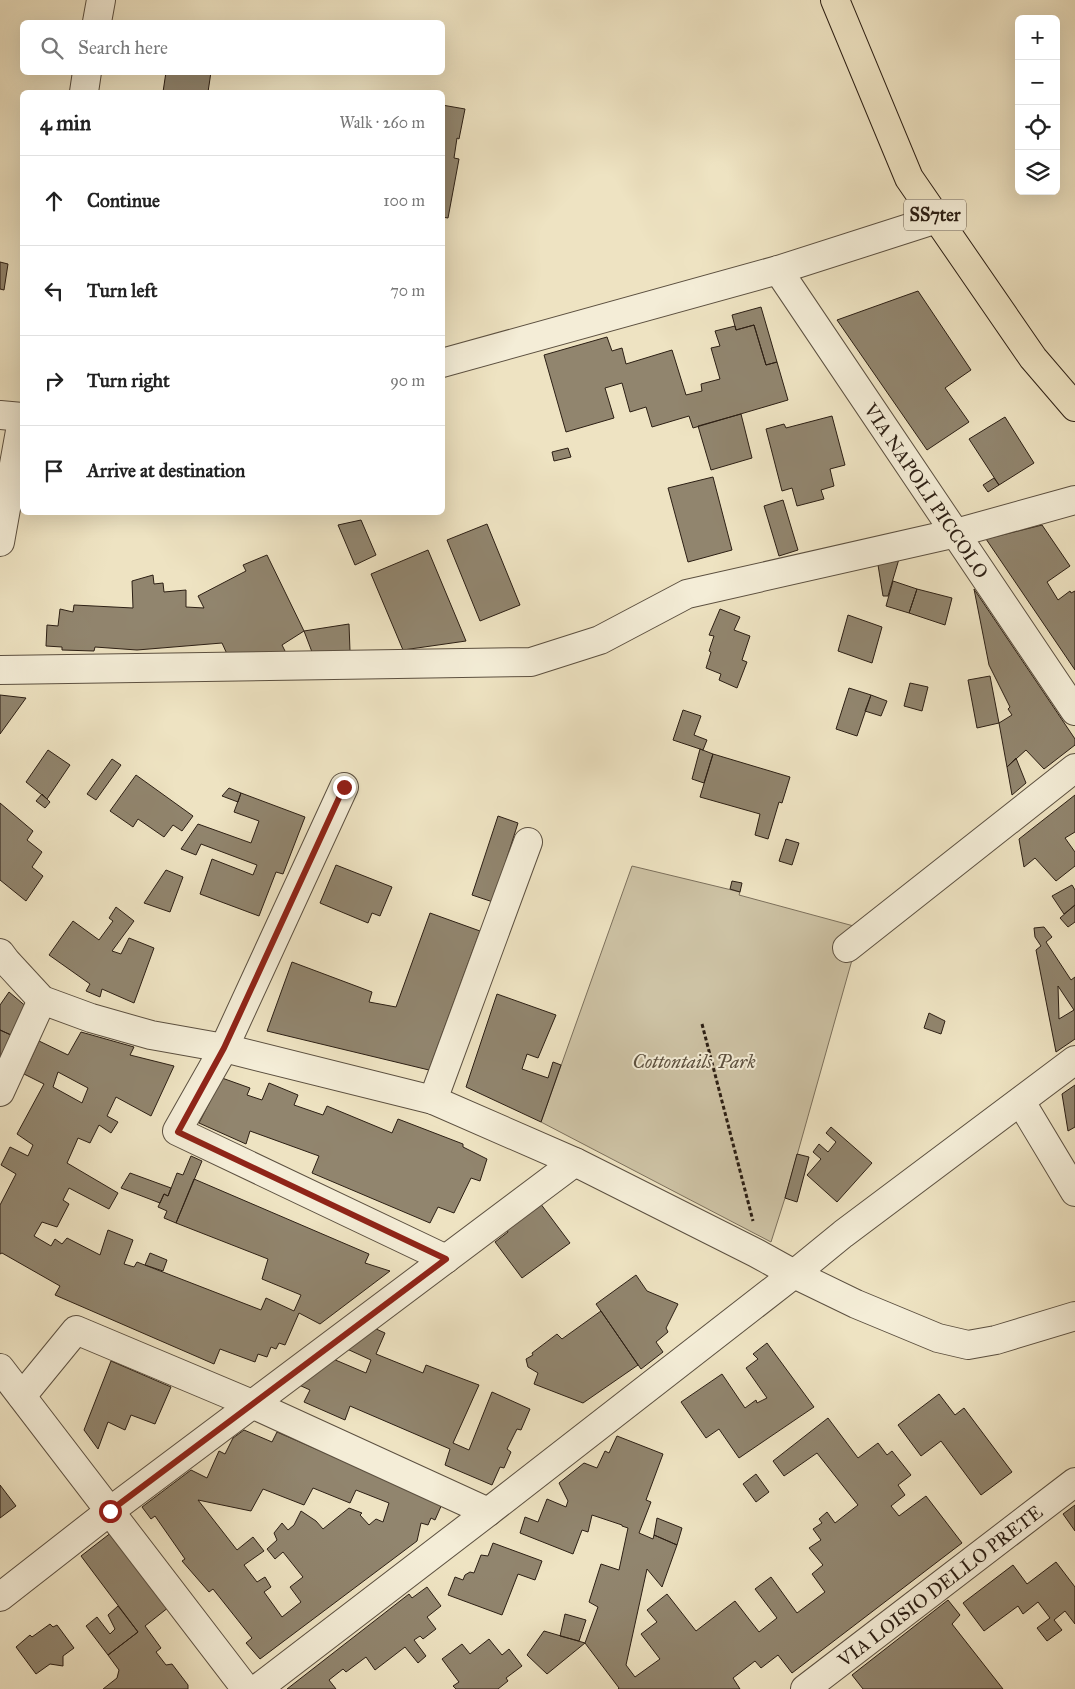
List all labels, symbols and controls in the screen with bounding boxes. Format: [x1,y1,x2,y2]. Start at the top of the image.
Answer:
map controls [1015,15,1060,195]
button: + [1015,15,1060,60]
search box [20,20,445,75]
icon: search [38,34,66,62]
text: Search here [78,36,168,59]
button: − [1015,60,1060,105]
button: locate [1015,105,1060,150]
text: 4 min [40,110,91,136]
text: Walk · 260 m [339,113,425,132]
button: layers [1015,150,1060,195]
icon: ahead [40,187,68,215]
text: Continue [87,189,160,212]
text: 100 m [383,191,425,210]
road number: SS7ter [904,200,966,230]
icon: left [40,277,68,305]
text: Turn left [87,279,157,302]
text: 70 m [390,281,425,300]
icon: right [40,367,68,395]
text: Turn right [87,369,170,392]
text: 90 m [390,371,425,390]
street label: VIA NAPOLI PICCOLO [859,398,993,583]
icon: arrive [40,457,68,485]
text: Arrive at destination [87,459,245,482]
route end [333,776,356,799]
park label: Cottontails Park [632,1050,756,1073]
route start [99,1500,122,1523]
street label: VIA LOISIO DELLO PRETE [833,1500,1047,1672]

